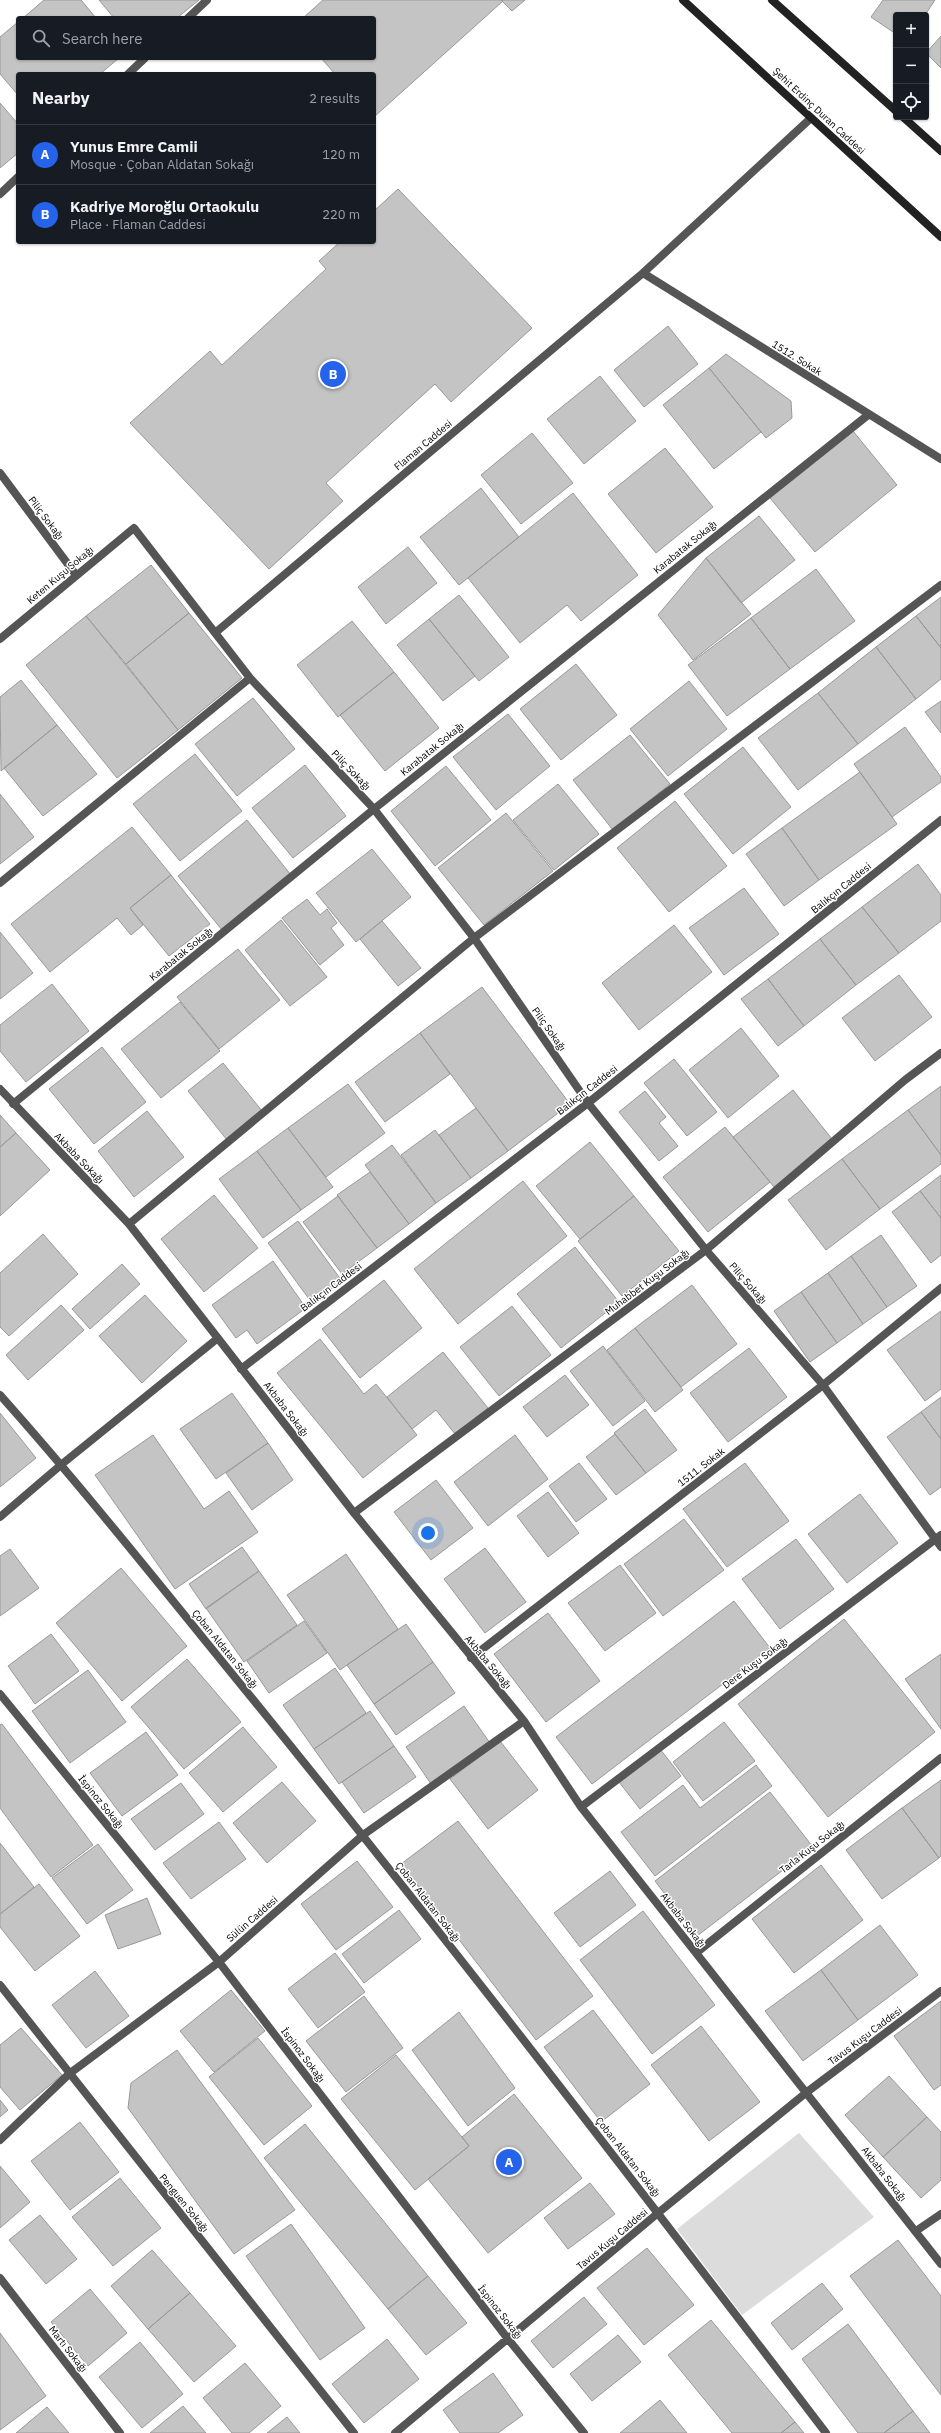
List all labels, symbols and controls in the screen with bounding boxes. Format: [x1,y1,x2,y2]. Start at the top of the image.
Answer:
map controls [893,12,929,120]
button: + [893,12,929,48]
search box [16,16,376,60]
icon: search [30,27,52,49]
text: Search here [62,29,142,48]
button: − [893,48,929,84]
street label: Şehit Erdinç Duran Caddesi [770,65,868,157]
button: locate [893,84,929,120]
text: Nearby [32,87,90,109]
text: 2 results [309,90,360,107]
text: Yunus Emre Camii [70,137,198,156]
text: A [41,146,49,163]
text: 120 m [322,146,360,163]
text: Mosque · Çoban Aldatan Sokağı [70,156,254,173]
text: Kadriye Moroğlu Ortaokulu [70,197,259,216]
text: B [41,206,49,223]
text: 220 m [322,206,360,223]
text: Place · Flaman Caddesi [70,216,206,233]
street label: 1512. Sokak [770,338,825,379]
pin: B [320,359,346,389]
street label: Flaman Caddesi [391,417,455,473]
street label: Piliç Sokağı [25,494,67,542]
street label: Karabatak Sokağı [651,517,719,577]
street label: Keten Kuşu Sokağı [24,543,96,607]
street label: Karabatak Sokağı [398,719,466,779]
street label: Piliç Sokağı [329,747,373,793]
street label: Balıkçın Caddesi [808,860,874,916]
street label: Karabatak Sokağı [147,924,215,984]
street label: Piliç Sokağı [529,1004,569,1054]
street label: Balıkçın Caddesi [554,1062,620,1118]
street label: Akbaba Sokağı [51,1130,107,1186]
street label: Muhabbet Kuşu Sokağı [602,1246,692,1318]
street label: Balıkçın Caddesi [298,1260,364,1314]
street label: Piliç Sokağı [726,1260,770,1306]
street label: Akbaba Sokağı [261,1379,311,1439]
street label: 1511. Sokak [675,1444,728,1489]
your location [418,1523,438,1543]
street label: Çoban Aldatan Sokağı [189,1607,261,1691]
street label: Akbaba Sokağı [462,1633,514,1691]
street label: Dere Kuşu Sokağı [720,1634,790,1692]
street label: İspinoz Sokağı [75,1773,127,1831]
street label: Tarla Kuşu Sokağı [777,1818,847,1876]
street label: Çoban Aldatan Sokağı [393,1859,463,1945]
street label: Akbaba Sokağı [658,1890,708,1950]
street label: Sülün Caddesi [224,1893,280,1945]
street label: Tavus Kuşu Caddesi [826,2004,904,2068]
street label: İspinoz Sokağı [278,2025,328,2085]
street label: Çoban Aldatan Sokağı [593,2114,663,2200]
street label: Akbaba Sokağı [859,2144,909,2204]
pin: A [496,2147,522,2177]
street label: Penguen Sokağı [157,2171,211,2235]
street label: Tavus Kuşu Caddesi [574,2205,650,2273]
street label: İspinoz Sokağı [475,2282,525,2342]
street label: Martı Sokağı [46,2323,90,2375]

